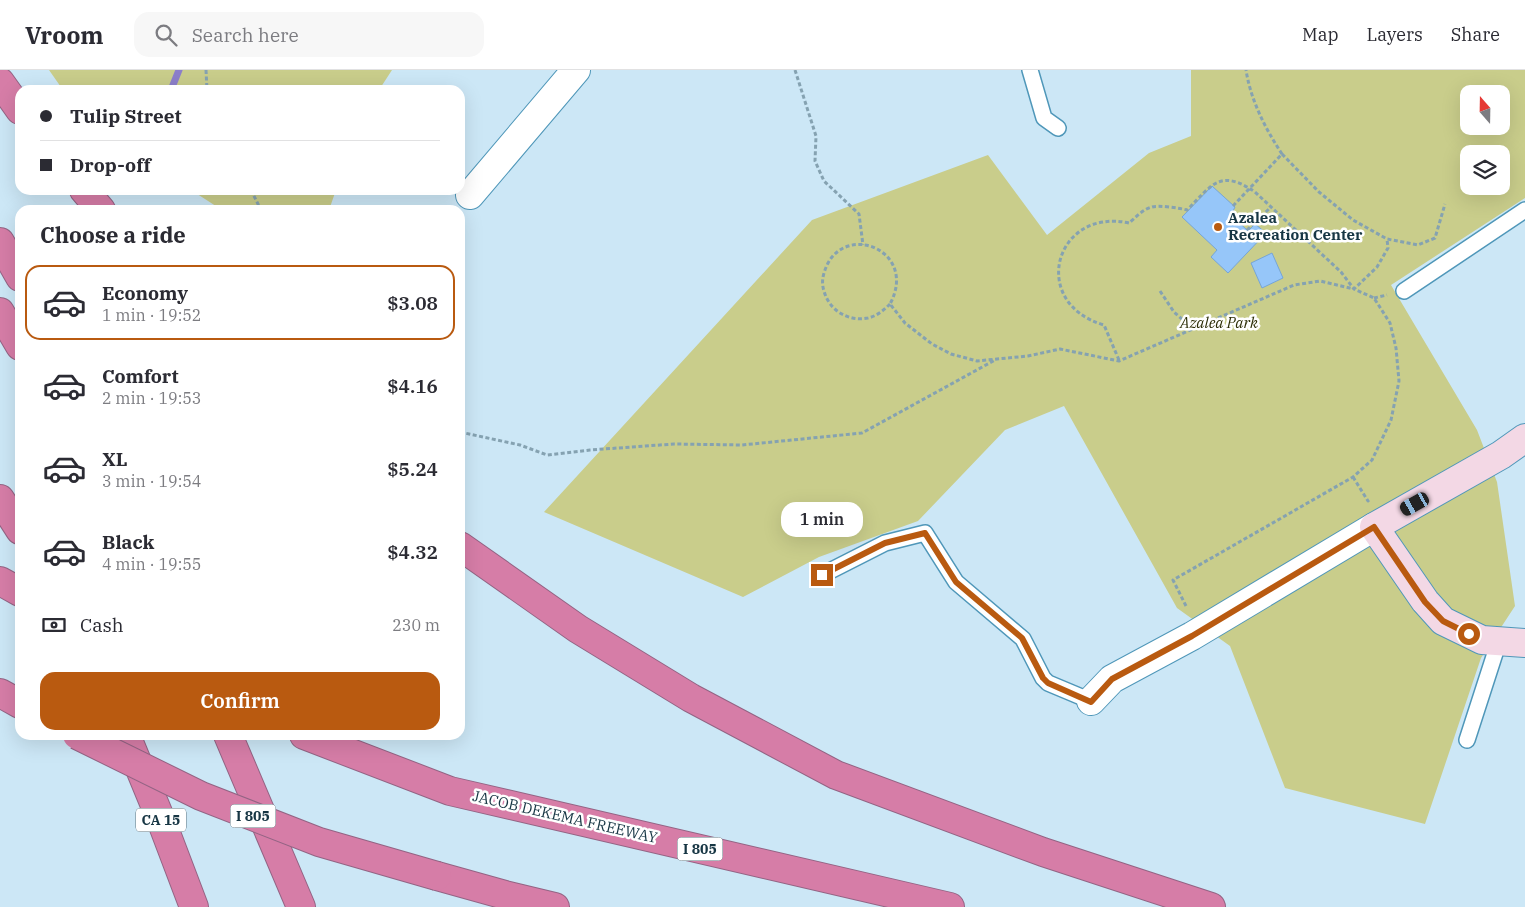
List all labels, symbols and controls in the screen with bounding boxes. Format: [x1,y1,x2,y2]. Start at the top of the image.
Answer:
search box [134,12,484,57]
text: Vroom [25,19,104,51]
icon: search [152,21,180,49]
text: Search here [192,23,299,47]
text: Map [1302,23,1339,46]
text: Layers [1367,23,1423,46]
text: Share [1451,23,1500,46]
north arrow [1460,85,1510,135]
map controls [1460,85,1510,195]
text: Tulip Street [70,104,182,128]
button: layers [1460,145,1510,195]
text: Drop-off [70,153,151,177]
place label: Azalea Recreation Center [1228,208,1363,244]
text: Choose a ride [40,220,186,249]
marker: Azalea Recreation Center [1212,221,1224,233]
icon: car [42,280,87,325]
text: Economy [102,281,188,305]
text: $3.08 [387,291,438,315]
text: 1 min · 19:52 [102,305,201,325]
park label: Azalea Park [1179,313,1258,332]
icon: car [42,363,87,408]
text: Comfort [102,364,179,388]
text: $4.16 [387,374,438,398]
text: 2 min · 19:53 [102,388,201,408]
icon: car [42,446,87,491]
text: XL [102,447,128,471]
text: $5.24 [387,457,438,481]
text: 3 min · 19:54 [102,471,201,491]
car [1398,490,1431,518]
callout: 1 min [781,502,863,538]
text: 1 min [800,509,844,529]
icon: car [42,529,87,574]
text: Black [102,530,154,554]
text: $4.32 [387,540,438,564]
text: 4 min · 19:55 [102,554,201,574]
route end [811,564,833,586]
icon: cash [40,611,68,639]
text: Cash [80,613,124,637]
text: 230 m [392,615,440,635]
route start [1458,623,1480,645]
button: Confirm [40,672,440,730]
street label: JACOB DEKEMA FREEWAY [471,786,660,847]
road number: I 805 [230,804,276,828]
road number: CA 15 [136,808,186,832]
road number: I 805 [678,838,722,861]

